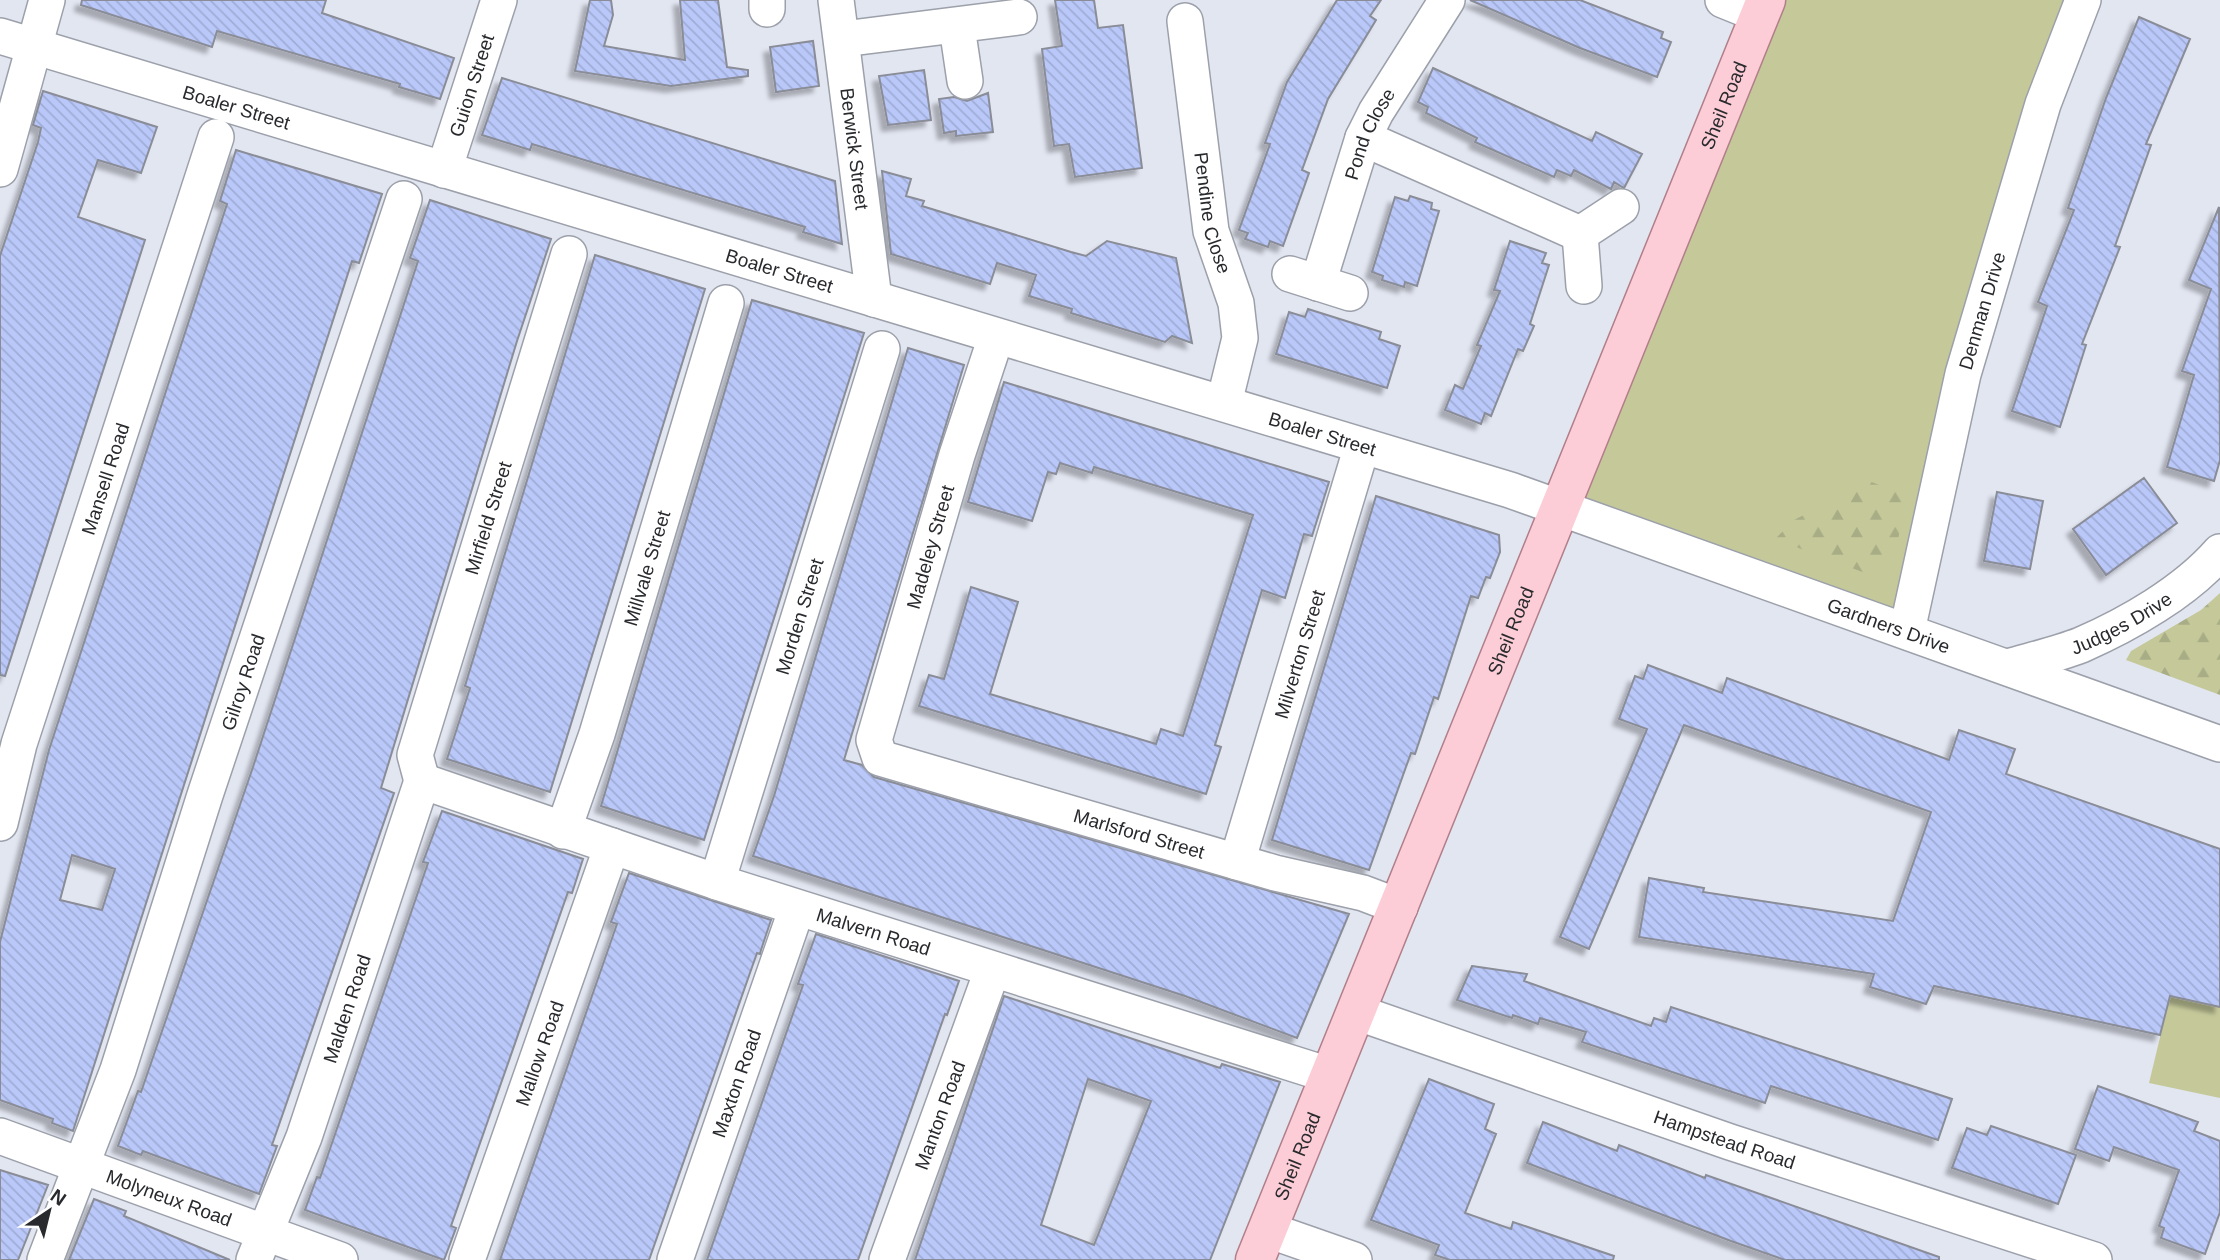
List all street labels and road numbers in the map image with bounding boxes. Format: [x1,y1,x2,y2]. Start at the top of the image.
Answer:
street label: Guion Street [445,31,499,139]
street label: Sheil Road [1697,58,1751,153]
street label: Boaler Street [180,82,293,134]
street label: Pond Close [1341,84,1399,182]
street label: Berwick Street [836,87,873,212]
street label: Pendine Close [1190,151,1235,276]
street label: Boaler Street [723,245,836,297]
street label: Denman Drive [1955,250,2010,372]
street label: Boaler Street [1266,408,1379,460]
street label: Mansell Road [78,420,133,538]
street label: Mirfield Street [461,458,516,577]
street label: Madeley Street [903,482,958,611]
street label: Millvale Street [620,507,675,628]
street label: Morden Street [772,555,828,677]
street label: Sheil Road [1483,584,1538,678]
street label: Milverton Street [1271,587,1329,721]
street label: Judges Drive [2068,588,2176,659]
street label: Gardners Drive [1824,594,1953,658]
street label: Gilroy Road [217,631,269,733]
street label: Marlsford Street [1071,805,1208,863]
street label: Malvern Road [814,904,933,960]
street label: Malden Road [319,952,375,1066]
street label: Mallow Road [512,998,568,1109]
street label: Maxton Road [708,1027,765,1140]
street label: Manton Road [911,1058,969,1173]
street label: Hampstead Road [1651,1106,1798,1173]
street label: Sheil Road [1270,1109,1325,1203]
street label: Molyneux Road [103,1166,235,1231]

